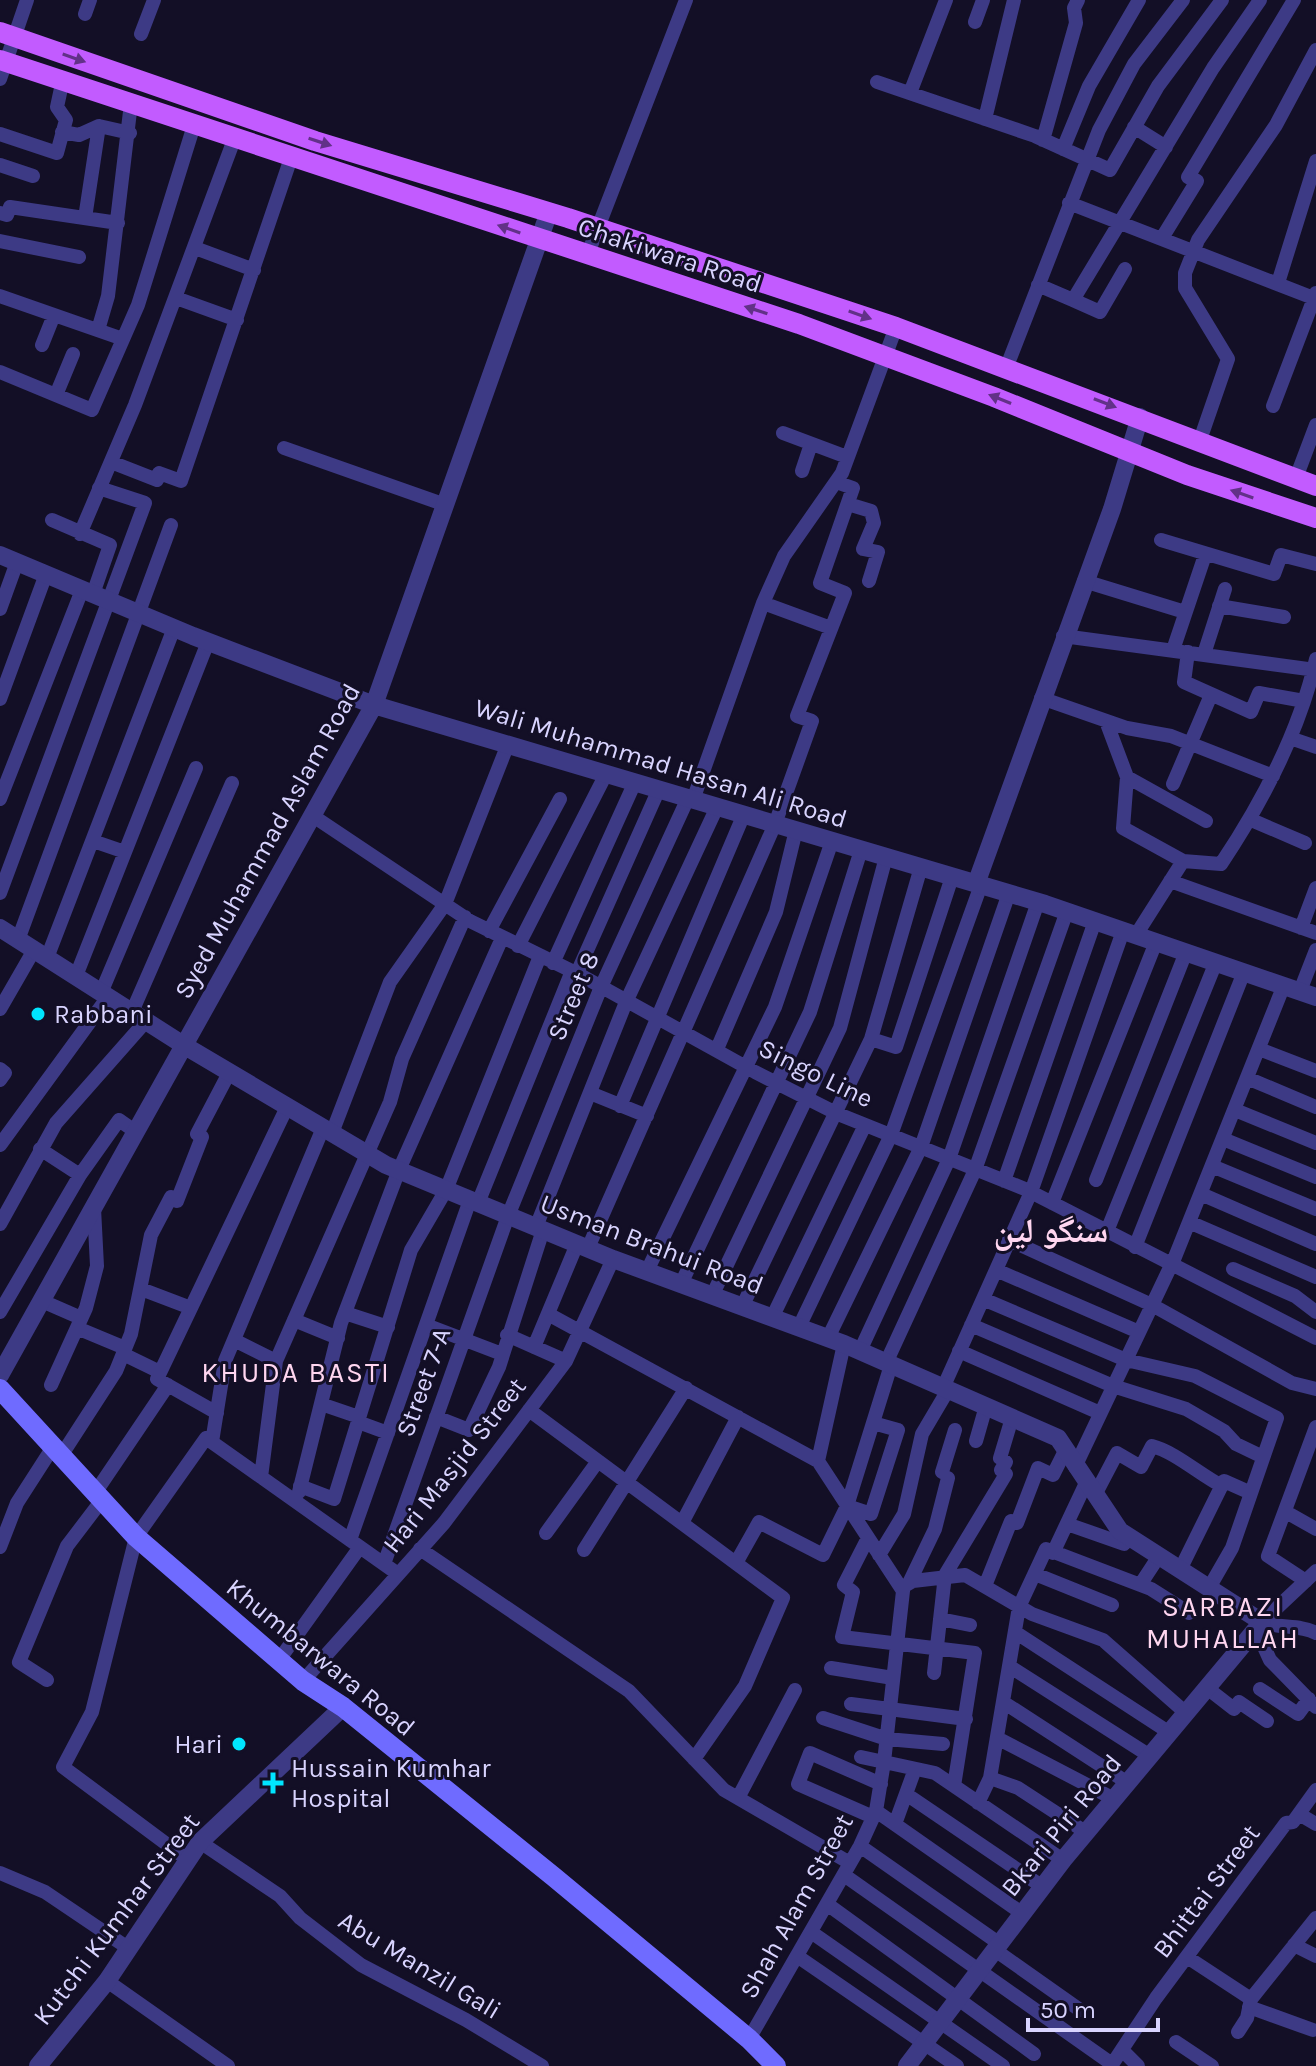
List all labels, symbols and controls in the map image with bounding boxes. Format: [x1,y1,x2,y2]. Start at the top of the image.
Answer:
one-way arrow [62,52,86,64]
one-way arrow [308,136,332,149]
street label: Chakiwara Road [574,211,766,300]
one-way arrow [497,222,521,234]
one-way arrow [743,303,767,316]
one-way arrow [849,309,873,322]
one-way arrow [988,392,1012,405]
one-way arrow [1093,398,1117,410]
one-way arrow [1230,487,1254,499]
street label: Syed Muhammad Aslam Road [168,678,367,1004]
street label: Wali Muhammad Hasan Ali Road [471,692,851,835]
street label: Street 8 [541,947,606,1045]
place label: Rabbani [54,999,153,1030]
marker: Rabbani [29,1005,47,1023]
street label: Singo Line [754,1033,878,1114]
street label: Usman Brahui Road [536,1188,768,1301]
district label: سنگو لین [994,1211,1108,1251]
street label: Street 7-A [389,1323,458,1441]
district label: KHUDA BASTI [201,1356,391,1389]
street label: Hari Masjid Street [376,1371,533,1559]
street label: Khumbarwara Road [220,1572,421,1743]
district label: SARBAZI MUHALLAH [1146,1590,1300,1655]
place label: Hari [174,1729,223,1760]
marker: Hari [230,1735,248,1753]
street label: Bkari Piri Road [995,1748,1128,1903]
place label: Hussain Kumhar Hospital [291,1753,491,1814]
marker: Hussain Kumhar Hospital [262,1772,284,1794]
street label: Kutchi Kumhar Street [27,1807,206,2031]
street label: Shah Alam Street [733,1808,860,2004]
street label: Bhittai Street [1146,1818,1267,1964]
street label: Abu Manzil Gali [333,1905,507,2026]
scale bar [1028,1982,1158,2032]
text: 50 m [1040,1996,1096,2024]

